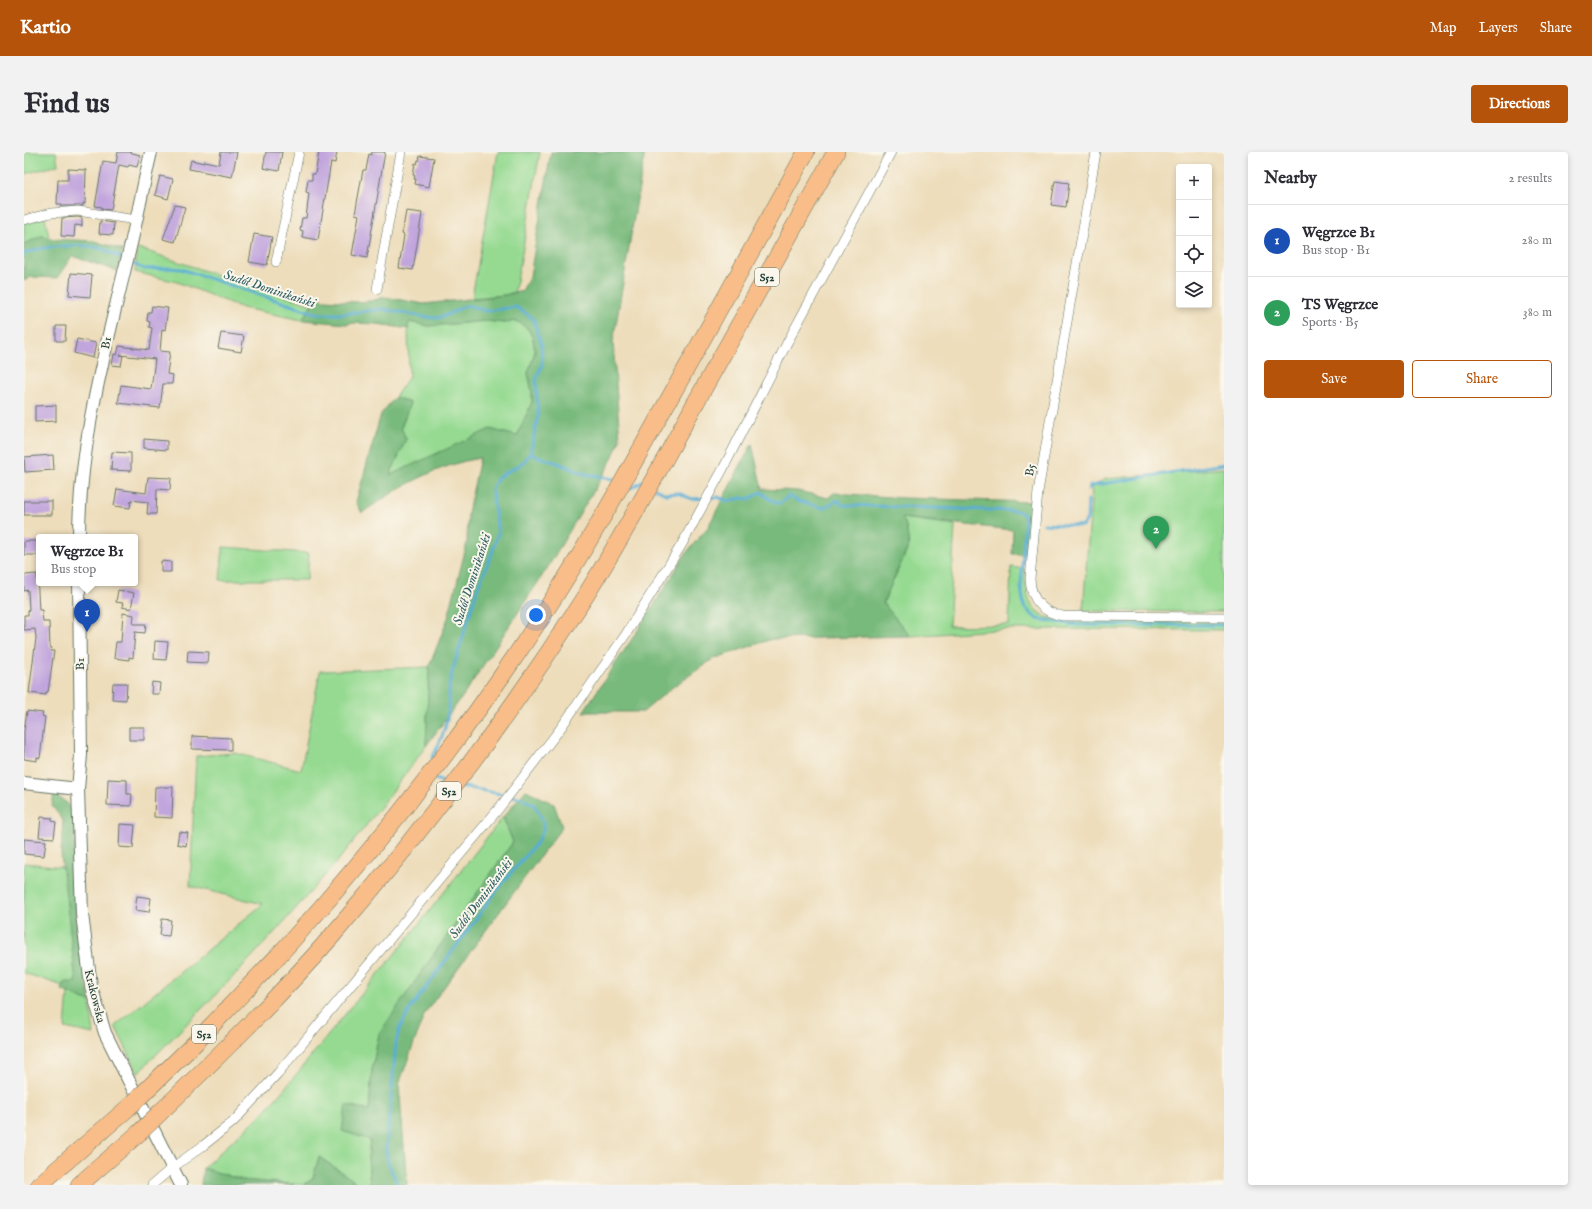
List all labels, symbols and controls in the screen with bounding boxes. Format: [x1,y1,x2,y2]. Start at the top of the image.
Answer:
text: Kartio [20,16,71,40]
text: Map [1430,19,1457,37]
text: Layers [1479,19,1518,37]
text: Share [1540,19,1572,37]
button: Directions [1471,85,1568,123]
text: Find us [24,87,110,122]
map controls [1176,164,1212,308]
button: + [1176,164,1212,200]
text: Nearby [1264,168,1317,189]
text: 2 results [1508,170,1552,187]
button: − [1176,200,1212,236]
text: Węgrzce B1 [1302,223,1375,242]
text: 1 [1275,232,1279,249]
text: 280 m [1522,232,1552,249]
button: locate [1176,236,1212,272]
text: Bus stop · B1 [1302,242,1370,259]
water label: Sudół Dominikański [222,267,319,313]
road number: S52 [755,268,779,286]
button: layers [1176,272,1212,308]
text: TS Węgrzce [1302,295,1378,314]
text: 2 [1274,304,1280,321]
text: 380 m [1523,304,1552,321]
text: Sports · B5 [1302,314,1358,331]
street label: B1 [98,336,115,351]
button: Save [1264,360,1404,398]
button: Share [1412,360,1552,398]
street label: B5 [1022,462,1039,477]
pin: 2 [1143,516,1169,549]
water label: Sudół Dominikański [450,530,496,627]
popup [36,534,138,586]
text: Węgrzce B1 [50,542,124,561]
text: Bus stop [50,561,96,578]
pin: 1 [74,599,100,632]
your location [526,605,546,625]
street label: B1 [73,658,88,670]
road number: S52 [437,782,461,800]
water label: Sudół Dominikański [446,855,517,942]
street label: Krakowska [81,968,109,1025]
road number: S52 [192,1025,216,1043]

